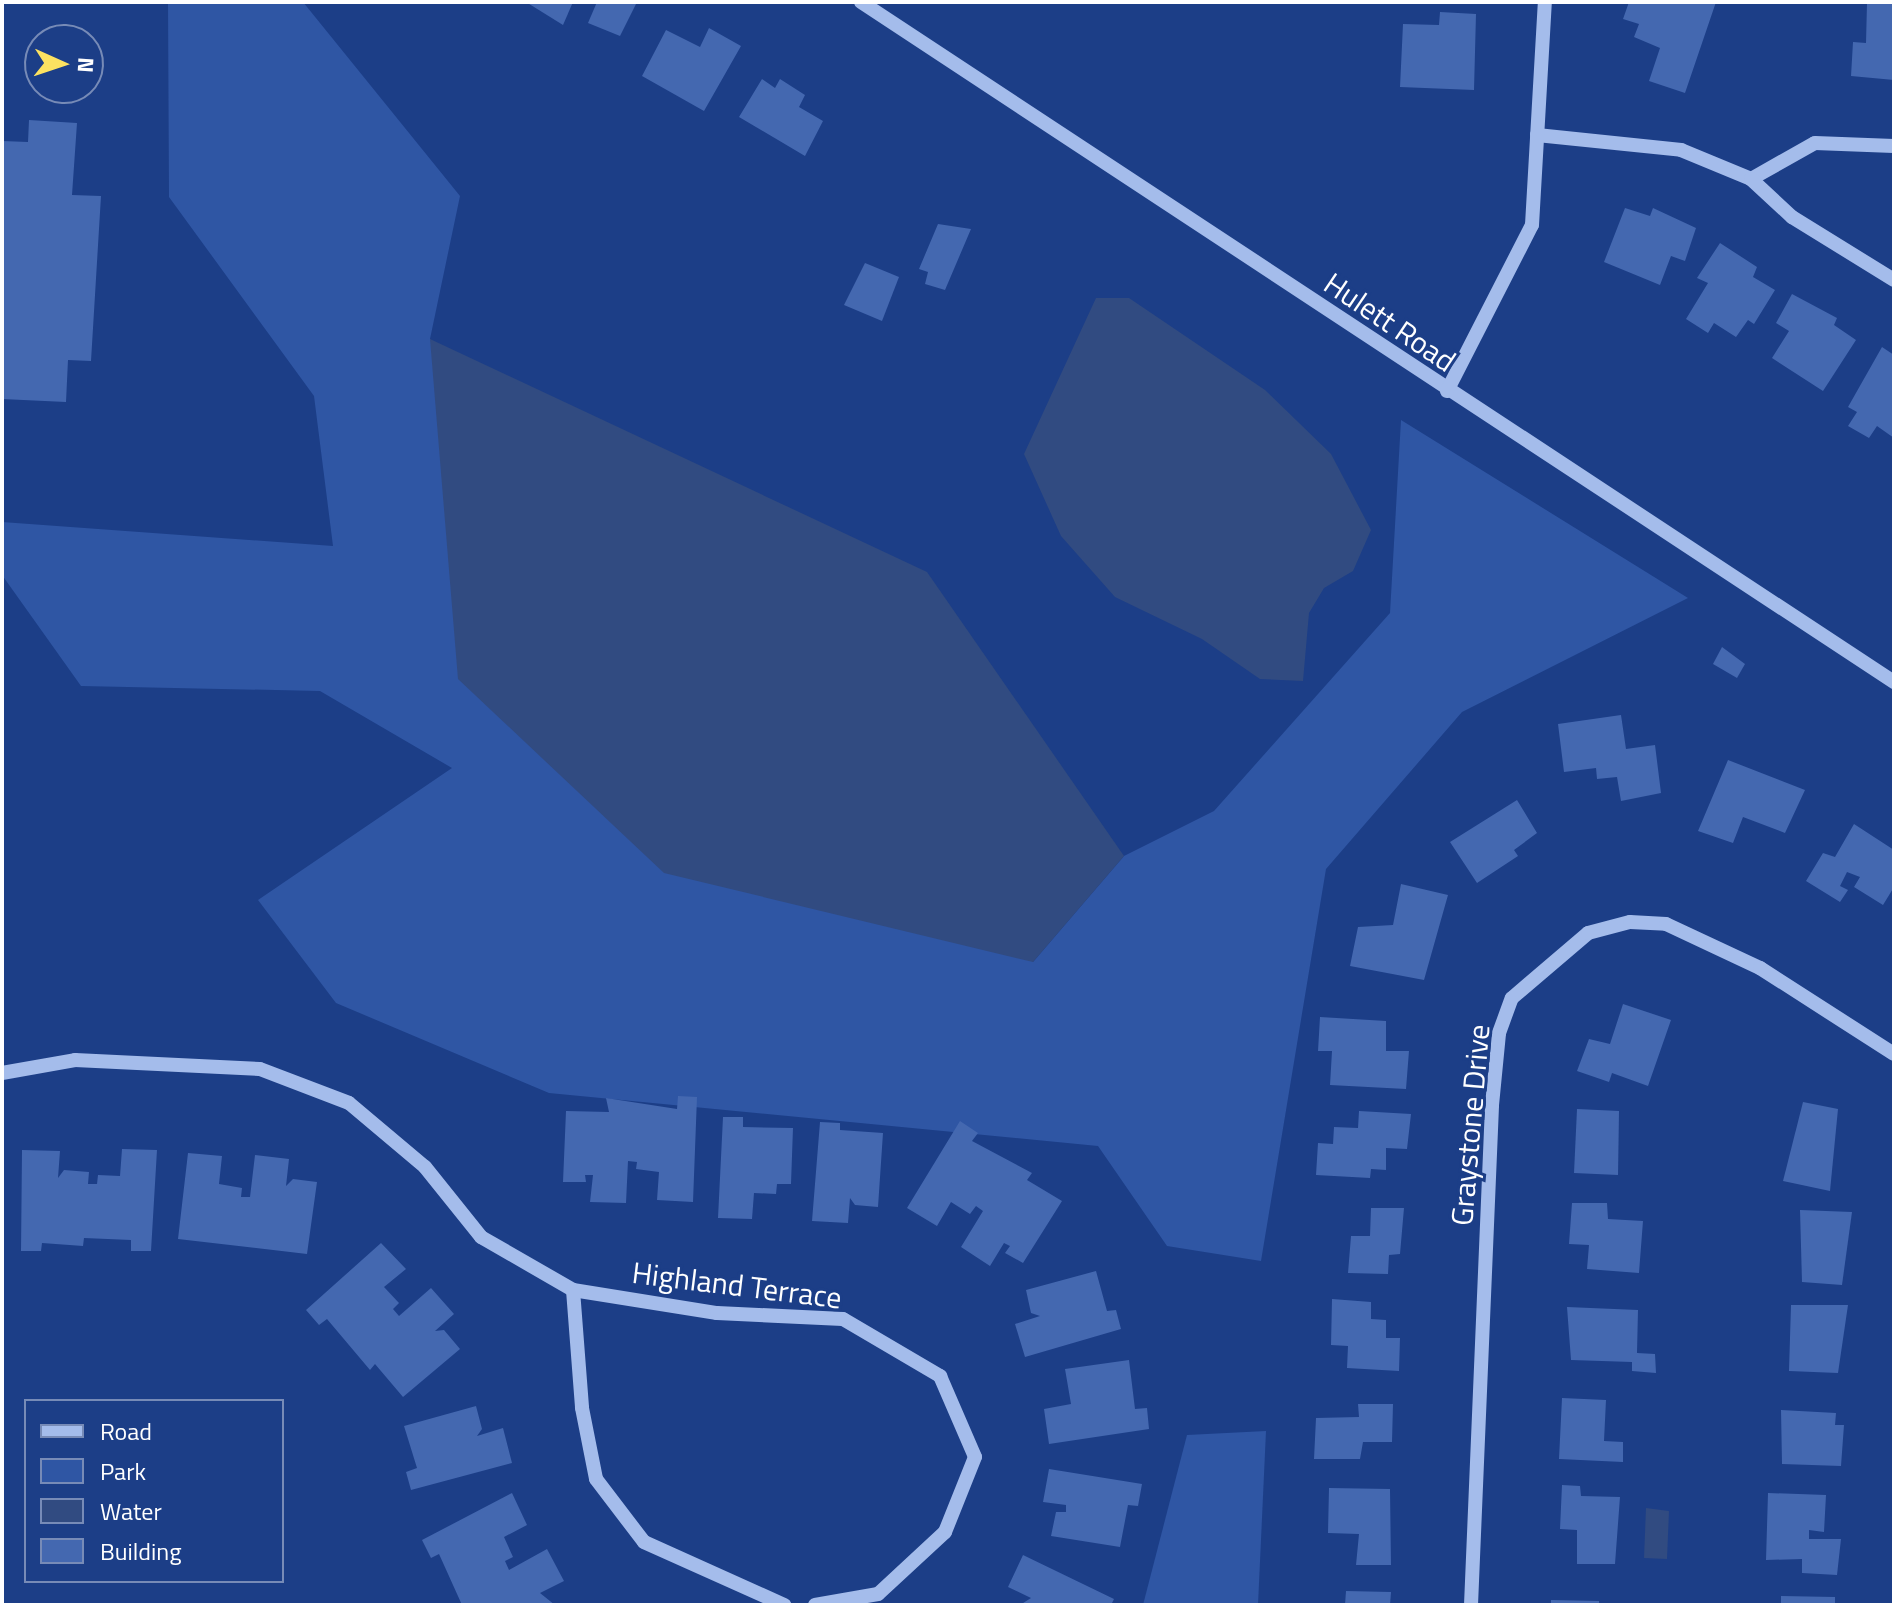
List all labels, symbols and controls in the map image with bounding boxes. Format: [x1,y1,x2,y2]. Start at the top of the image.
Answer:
north arrow [24,24,104,104]
text: N [69,57,103,74]
street label: Hulett Road [1317,265,1463,379]
street label: Graystone Drive [1443,1023,1497,1227]
street label: Highland Terrace [630,1254,844,1316]
legend [24,1399,284,1583]
text: Road [100,1413,152,1449]
text: Park [100,1453,146,1489]
text: Water [100,1493,162,1529]
text: Building [100,1533,182,1569]

